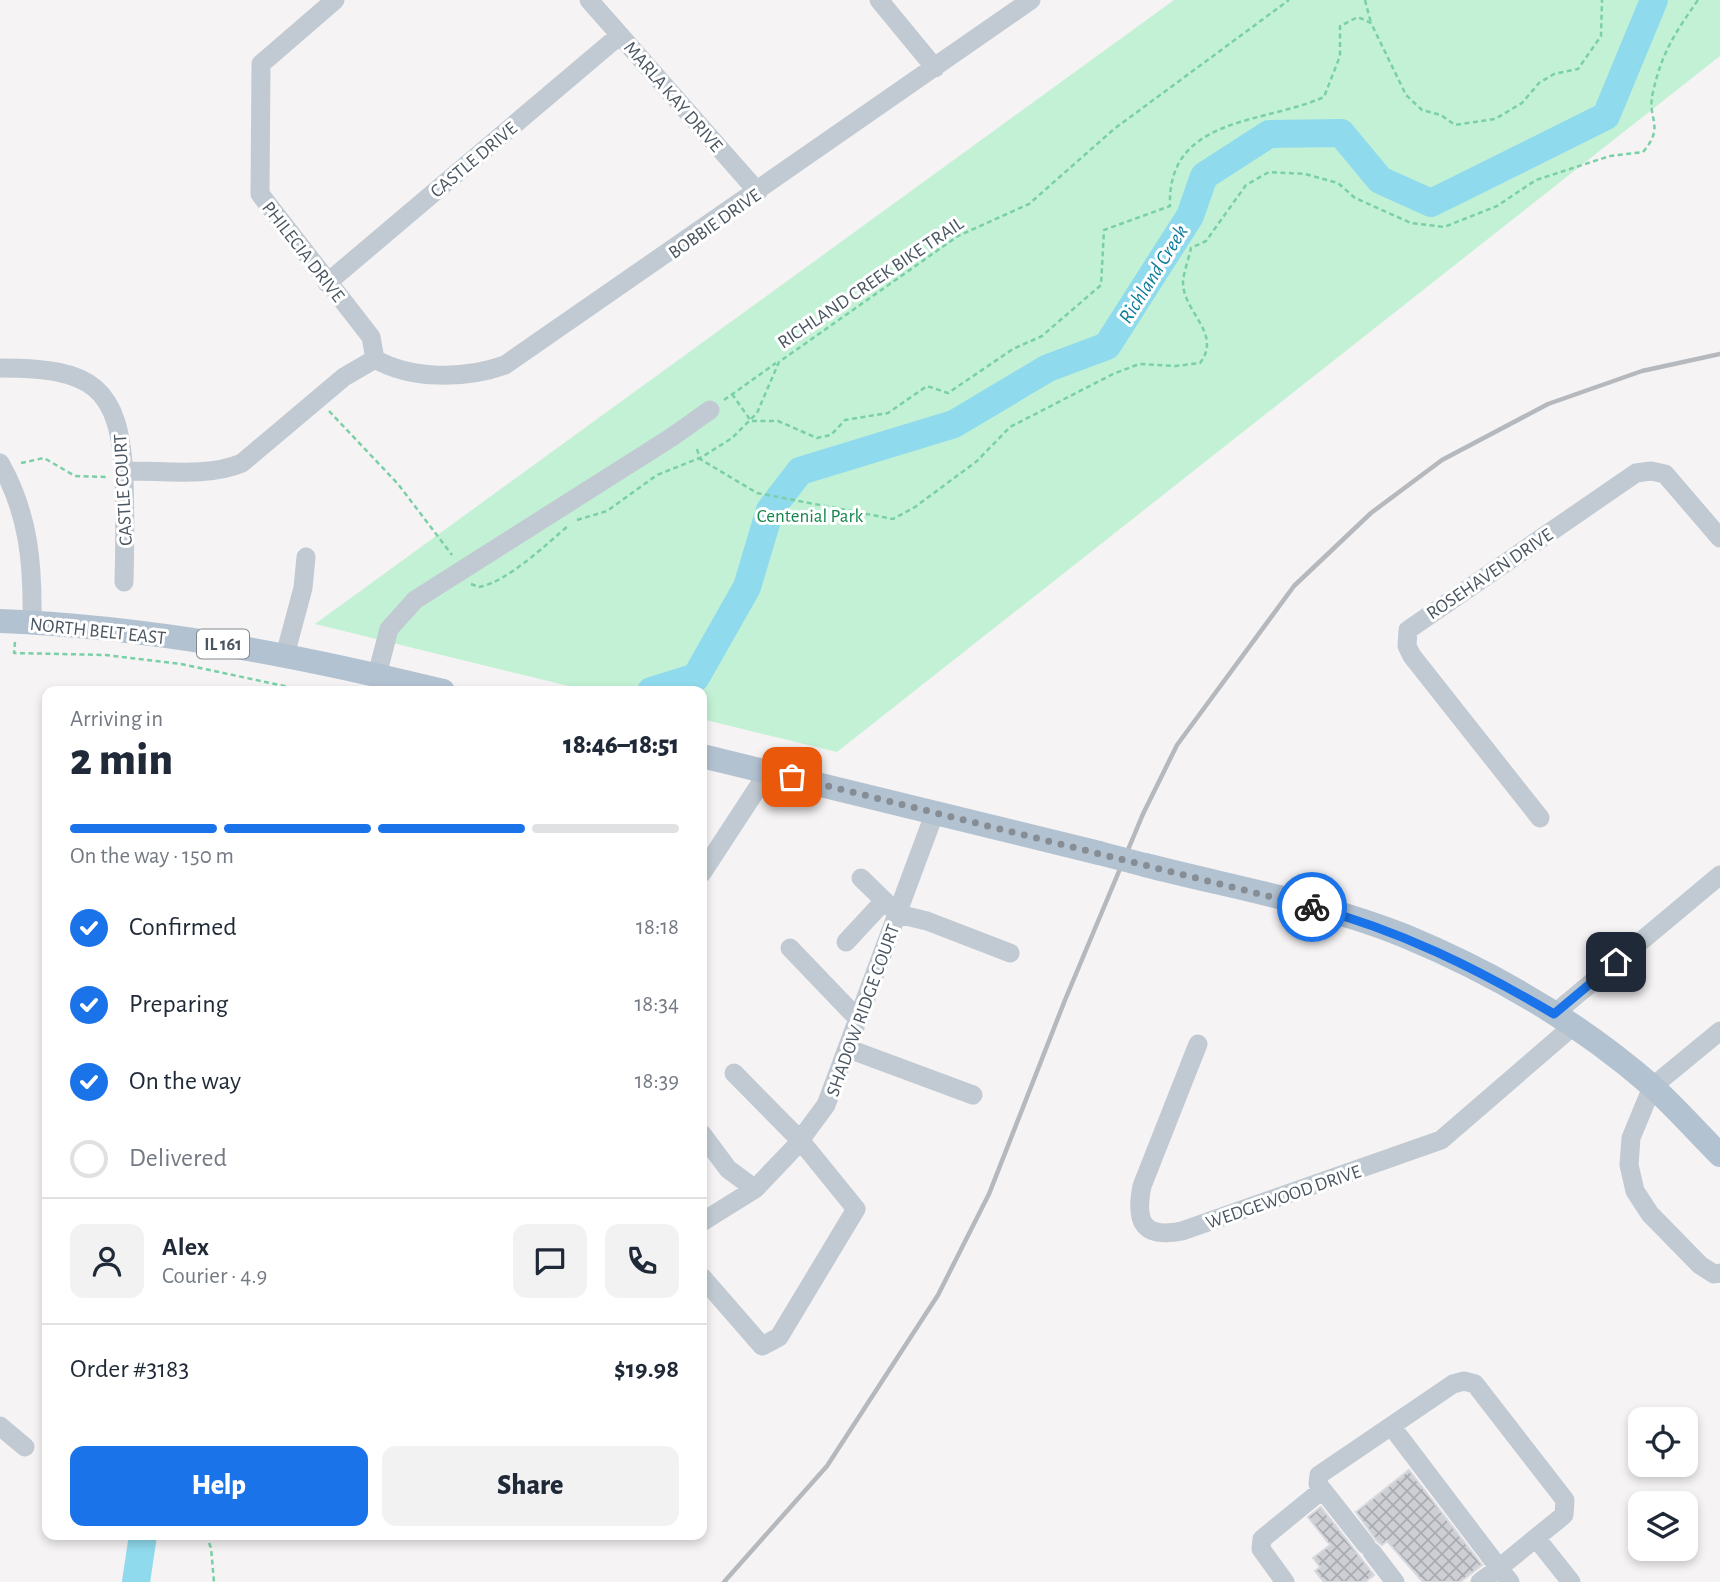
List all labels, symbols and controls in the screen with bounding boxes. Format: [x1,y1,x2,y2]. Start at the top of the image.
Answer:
street label: MARLA KAY DRIVE [620,38,726,156]
street label: CASTLE DRIVE [427,119,521,202]
street label: BOBBIE DRIVE [665,186,764,263]
street label: PHILECIA DRIVE [258,198,348,306]
street label: RICHLAND CREEK BIKE TRAIL [775,214,967,353]
water label: Richland Creek [1115,221,1192,327]
street label: CASTLE COURT [111,433,136,546]
park label: Centenial Park [757,507,864,526]
street label: ROSEHAVEN DRIVE [1423,525,1556,623]
street label: NORTH BELT EAST [29,615,167,648]
road number: IL 161 [197,630,249,658]
text: Arriving in [70,708,163,731]
text: 18:46–18:51 [563,732,679,758]
text: 2 min [70,737,173,783]
pin [762,747,822,807]
icon: bag [773,758,811,796]
text: On the way · 150 m [70,845,234,868]
courier [1277,872,1347,942]
icon: bike [1293,888,1331,926]
icon: check [70,909,108,947]
text: Confirmed [129,914,237,940]
text: 18:18 [636,916,679,939]
street label: SHADOW RIDGE COURT [823,922,903,1099]
pin [1586,932,1646,992]
icon: home [1597,943,1635,981]
icon: check [70,986,108,1024]
text: Preparing [129,991,228,1017]
text: 18:34 [634,993,679,1016]
icon: check [70,1063,108,1101]
text: On the way [129,1068,241,1094]
text: 18:39 [635,1070,679,1093]
text: Delivered [129,1145,227,1171]
street label: WEDGEWOOD DRIVE [1204,1162,1363,1233]
button: person [70,1224,144,1298]
button: chat [513,1224,587,1298]
button: phone [605,1224,679,1298]
text: Alex [162,1234,209,1260]
text: Courier · 4.9 [162,1265,267,1288]
text: Order #3183 [70,1356,189,1382]
text: $19.98 [614,1356,679,1382]
map controls [1628,1407,1698,1561]
button: locate [1628,1407,1698,1477]
button: Help [70,1446,368,1526]
button: Share [382,1446,679,1526]
button: layers [1628,1491,1698,1561]

